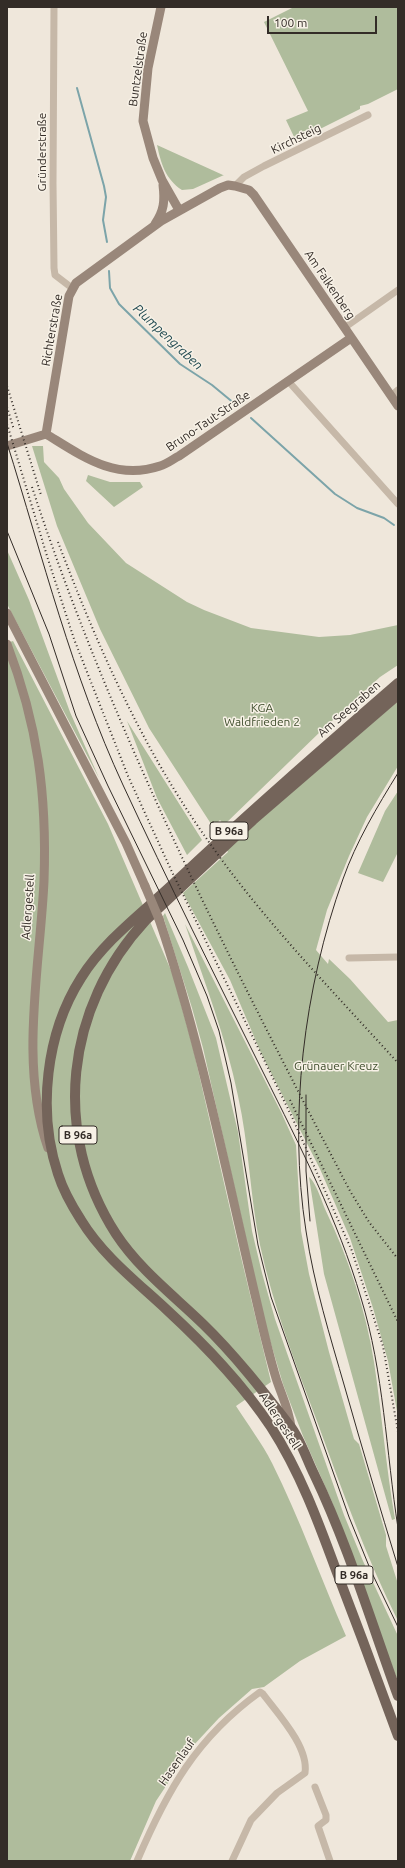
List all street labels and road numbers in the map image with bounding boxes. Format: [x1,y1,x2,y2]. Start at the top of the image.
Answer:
street label: Buntzelstraße [126,31,150,107]
street label: Gründerstraße [35,113,49,191]
street label: Kirchsteig [269,121,323,157]
street label: Am Falkenberg [302,248,358,322]
street label: Richterstraße [39,293,65,367]
street label: Bruno-Taut-Straße [163,387,253,455]
street label: Am Seegraben [315,678,383,740]
road number: B 96a [210,822,248,840]
street label: Adlergestell [19,874,37,940]
road number: B 96a [59,1126,97,1144]
street label: Adlergestell [256,1390,304,1452]
road number: B 96a [335,1566,373,1584]
street label: Hasenlauf [156,1736,198,1788]

